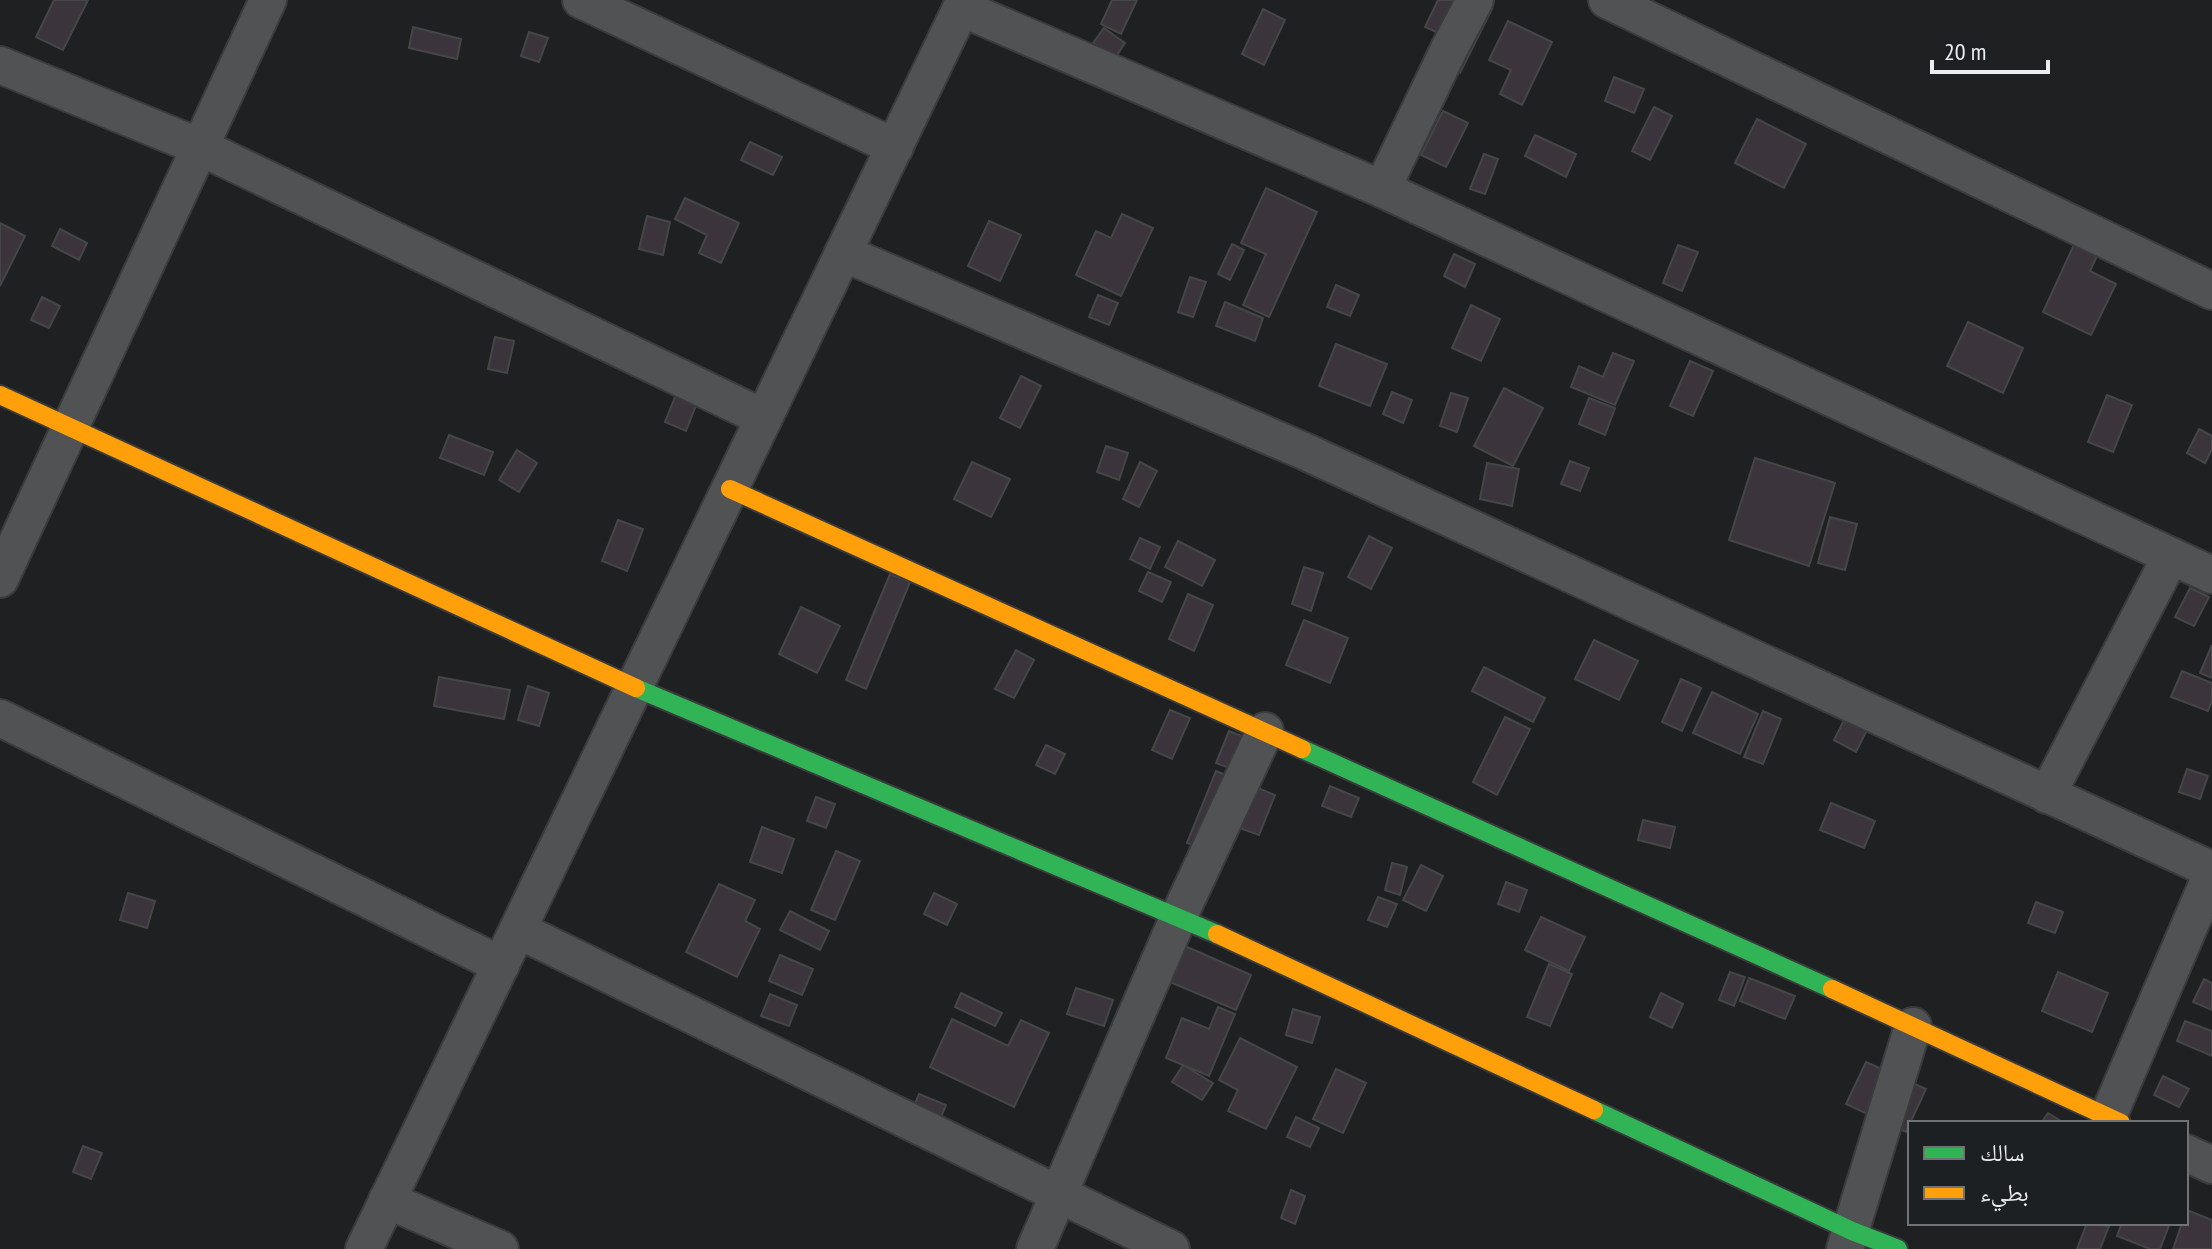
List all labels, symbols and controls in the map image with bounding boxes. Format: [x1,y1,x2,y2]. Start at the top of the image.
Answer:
scale bar [1932,24,2048,74]
text: 20 m [1944,36,1986,67]
legend [1908,1121,2188,1225]
text: سالك [1980,1137,2025,1168]
text: بطيء [1980,1177,2029,1212]

